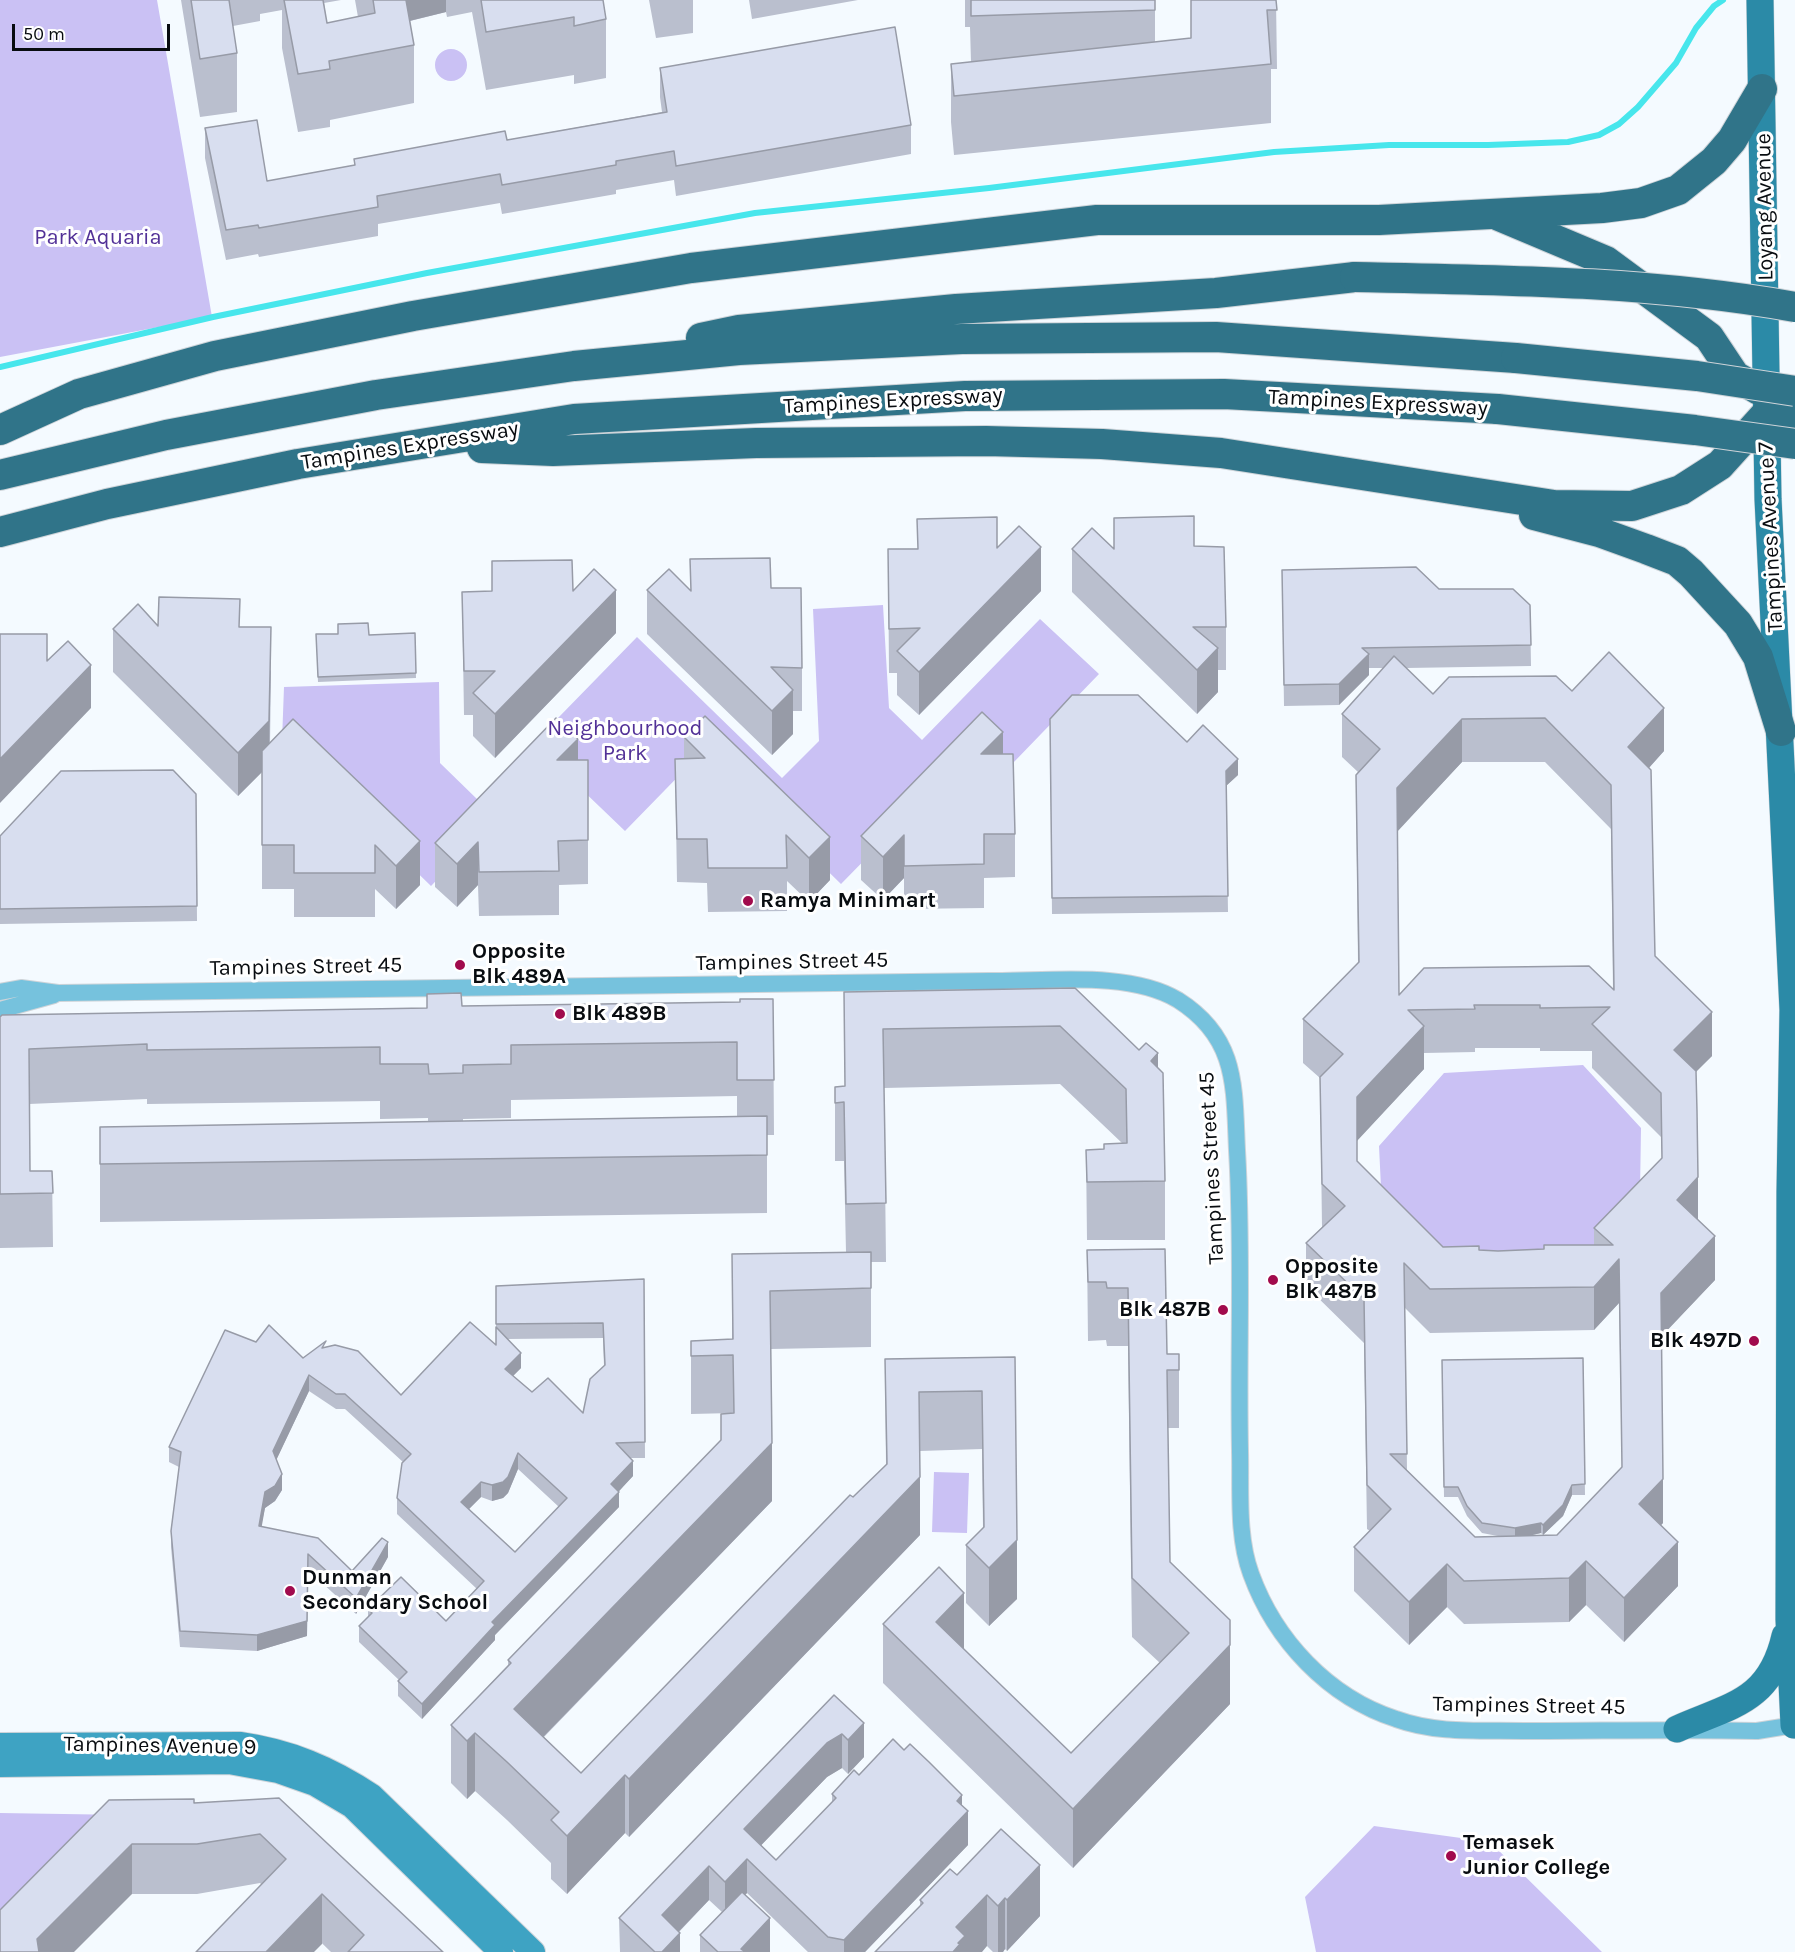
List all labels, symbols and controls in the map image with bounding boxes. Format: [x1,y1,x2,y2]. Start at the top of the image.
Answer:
scale bar [15,12,172,50]
text: 50 m [23,23,65,45]
street label: Loyang Avenue [1751,133,1779,281]
park label: Park Aquaria [34,225,162,251]
street label: Tampines Expressway [783,382,1003,420]
street label: Tampines Expressway [1268,384,1488,422]
street label: Tampines Expressway [299,416,521,476]
street label: Tampines Avenue 7 [1753,441,1789,633]
park label: Neighbourhood Park [547,716,703,768]
place label: Ramya Minimart [760,888,936,914]
marker: Ramya Minimart [741,894,755,908]
place label: Opposite Blk 489A [472,939,566,990]
street label: Tampines Street 45 [695,947,889,977]
street label: Tampines Street 45 [209,952,403,982]
marker: Opposite Blk 489A [453,958,467,972]
place label: Blk 489B [572,1001,667,1027]
marker: Blk 489B [553,1007,567,1021]
street label: Tampines Street 45 [1194,1071,1230,1265]
place label: Opposite Blk 487B [1285,1254,1378,1306]
marker: Opposite Blk 487B [1266,1273,1280,1287]
place label: Blk 487B [1119,1297,1211,1323]
marker: Blk 487B [1216,1303,1230,1317]
place label: Blk 497D [1650,1328,1742,1354]
marker: Blk 497D [1747,1334,1761,1348]
place label: Dunman Secondary School [302,1565,488,1616]
marker: Dunman Secondary School [283,1584,297,1598]
street label: Tampines Street 45 [1432,1691,1626,1721]
street label: Tampines Avenue 9 [63,1731,257,1761]
place label: Temasek Junior College [1463,1830,1610,1882]
marker: Temasek Junior College [1444,1849,1458,1863]

